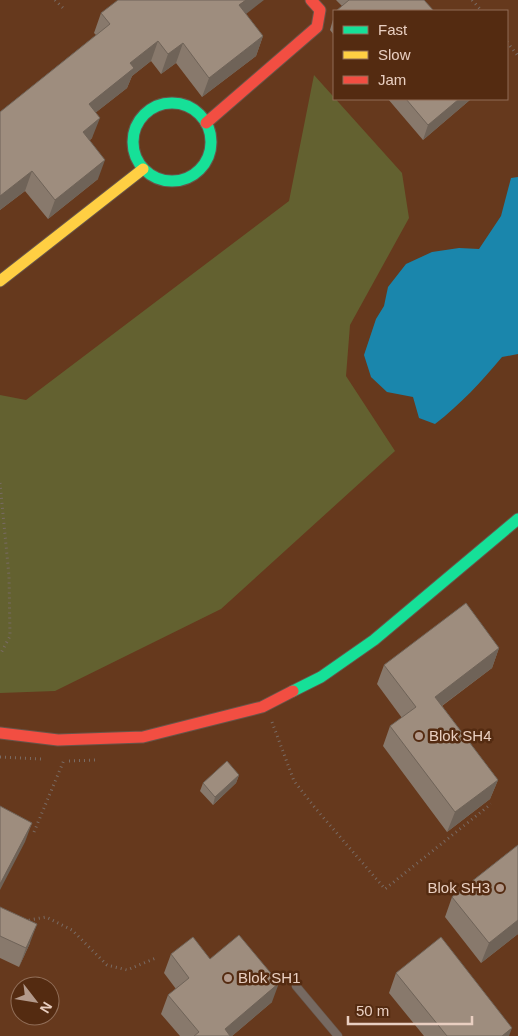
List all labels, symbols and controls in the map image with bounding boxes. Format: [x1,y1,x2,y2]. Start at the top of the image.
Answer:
legend [333,10,508,100]
text: Fast [378,21,408,38]
text: Slow [378,46,411,63]
text: Jam [378,71,406,88]
place label: Blok SH4 [429,727,492,744]
marker: Blok SH4 [413,730,425,742]
place label: Blok SH3 [427,879,490,896]
marker: Blok SH3 [494,882,506,894]
place label: Blok SH1 [238,969,301,986]
marker: Blok SH1 [222,972,234,984]
north arrow [10,976,60,1026]
scale bar [348,994,472,1026]
text: N [37,999,56,1016]
text: 50 m [356,1002,389,1019]

